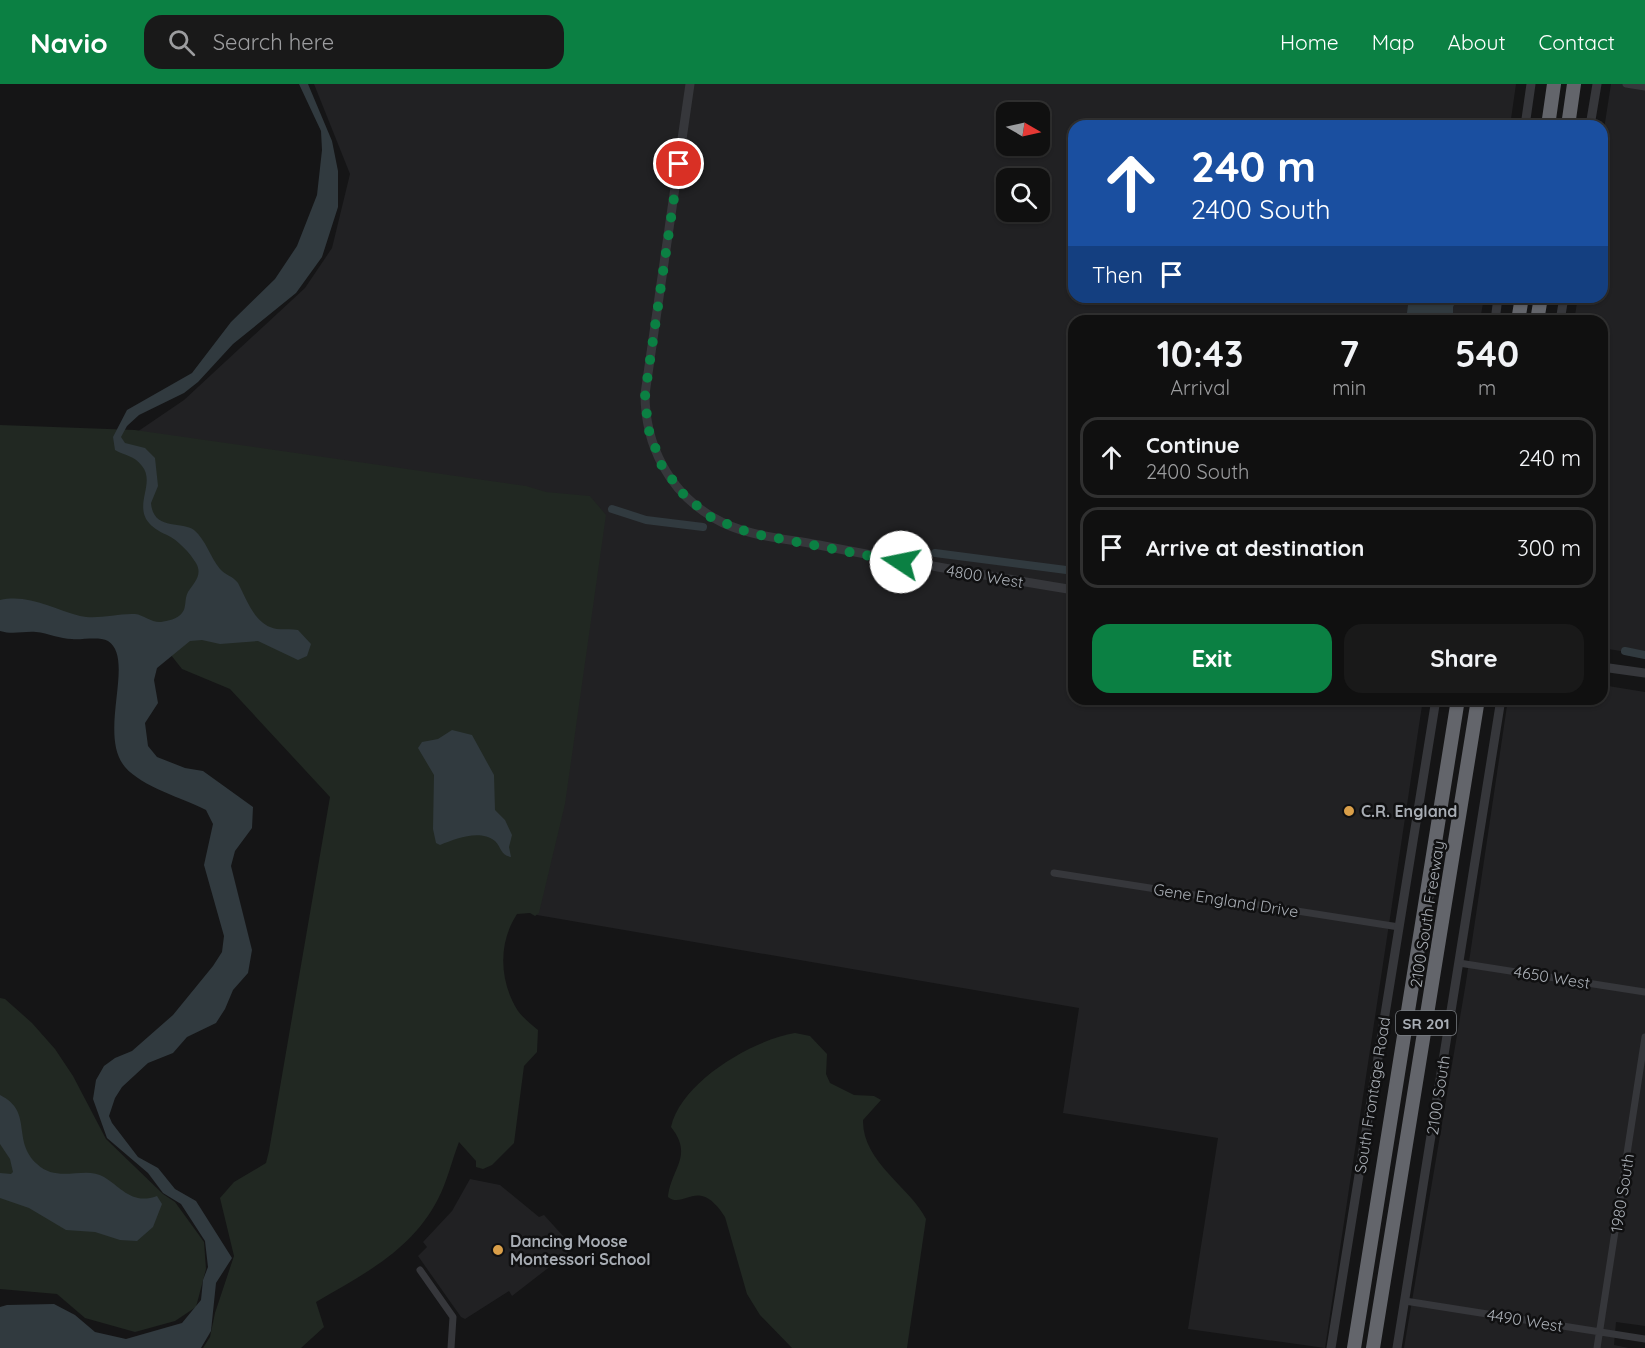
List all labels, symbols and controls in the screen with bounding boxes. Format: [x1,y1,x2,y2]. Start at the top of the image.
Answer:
search box [144,15,564,69]
text: Navio [30,25,108,60]
icon: search [165,26,198,59]
text: Search here [213,28,334,56]
text: Home [1280,29,1339,55]
text: Map [1372,29,1415,55]
text: About [1448,29,1506,55]
text: Contact [1539,29,1615,55]
north arrow [996,102,1050,156]
map controls [996,102,1050,222]
pin [653,138,704,189]
text: 240 m [1191,140,1316,193]
icon: ahead [1092,144,1170,222]
icon: arrive [662,147,695,180]
button: search [996,168,1050,222]
text: 2400 South [1191,192,1331,226]
icon: arrive [1155,258,1188,291]
text: Then [1092,261,1143,289]
text: 10:43 [1157,331,1243,376]
text: 7 [1339,331,1359,376]
text: 540 [1455,331,1519,376]
text: Arrival [1170,375,1230,400]
text: min [1332,375,1366,400]
text: m [1478,375,1496,400]
text: Continue [1146,431,1240,459]
icon: ahead [1095,441,1128,474]
text: 240 m [1518,444,1581,472]
text: 2400 South [1146,459,1249,484]
position arrow [869,530,933,594]
icon: arrive [1095,531,1128,564]
text: Arrive at destination [1146,534,1364,562]
text: 300 m [1517,534,1581,562]
street label: 4800 West [945,560,1025,592]
button: Exit [1092,624,1332,693]
button: Share [1344,624,1584,693]
place label: C.R. England [1361,801,1457,821]
marker: C.R. England [1342,804,1356,818]
street label: 2100 South Freeway [1406,839,1448,989]
street label: Gene England Drive [1152,879,1300,921]
street label: 4650 West [1512,961,1592,993]
road number: SR 201 [1396,1011,1456,1035]
street label: South Frontage Road [1350,1015,1394,1175]
street label: 2100 South [1422,1054,1454,1136]
street label: 1980 South [1606,1152,1638,1234]
place label: Dancing Moose Montessori School [510,1231,651,1269]
marker: Dancing Moose Montessori School [491,1243,505,1257]
street label: 4490 West [1486,1304,1564,1336]

